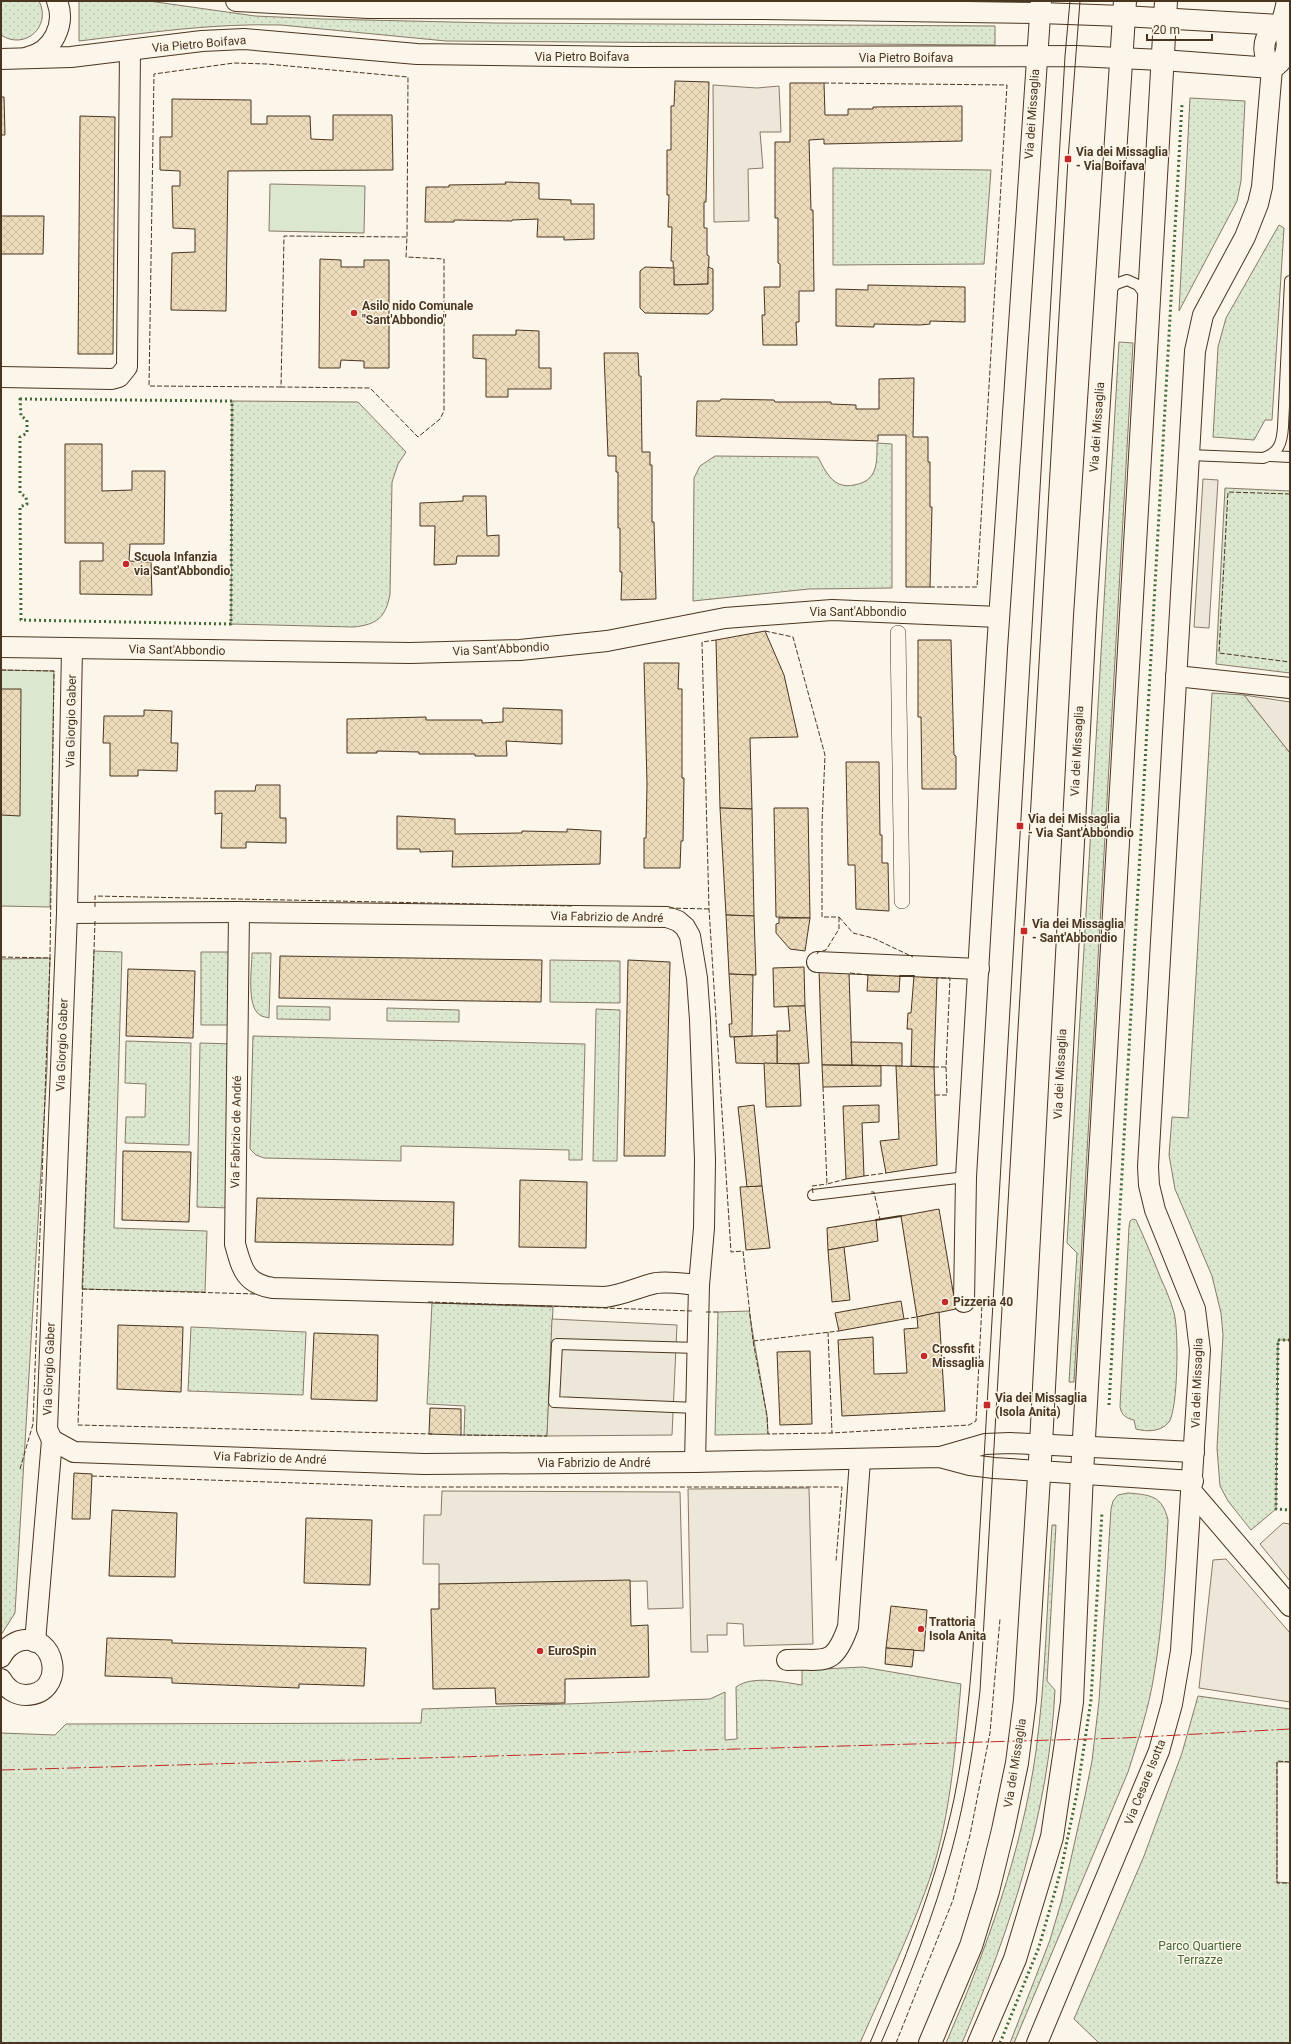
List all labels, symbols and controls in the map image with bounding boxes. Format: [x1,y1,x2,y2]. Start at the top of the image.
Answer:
scale bar [1147,16,1212,42]
text: 20 m [1153,23,1180,37]
street label: Via Pietro Boifava [151,33,247,55]
street label: Via Pietro Boifava [535,50,629,64]
street label: Via Pietro Boifava [859,51,953,65]
street label: Via dei Missaglia [1022,68,1042,160]
place label: Via dei Missaglia - Via Boifava [1076,145,1168,173]
marker: Via dei Missaglia - Via Boifava [1063,154,1073,164]
place label: Asilo nido Comunale "Sant'Abbondio" [362,299,474,327]
marker: Asilo nido Comunale "Sant'Abbondio" [349,308,359,318]
street label: Via dei Missaglia [1087,381,1107,473]
place label: Scuola Infanzia via Sant'Abbondio [134,550,230,578]
marker: Scuola Infanzia via Sant'Abbondio [121,559,131,569]
street label: Via Sant'Abbondio [810,605,907,619]
street label: Via Sant'Abbondio [452,639,550,659]
street label: Via Sant'Abbondio [128,642,226,658]
street label: Via Giorgio Gaber [63,674,79,768]
street label: Via dei Missaglia [1068,705,1086,797]
place label: Via dei Missaglia - Via Sant'Abbondio [1028,812,1134,840]
marker: Via dei Missaglia - Via Sant'Abbondio [1015,821,1025,831]
street label: Via Fabrizio de André [550,909,664,925]
place label: Via dei Missaglia - Sant'Abbondio [1032,917,1124,945]
marker: Via dei Missaglia - Sant'Abbondio [1019,926,1029,936]
street label: Via Giorgio Gaber [53,998,71,1092]
street label: Via dei Missaglia [1051,1028,1069,1120]
street label: Via Fabrizio de André [228,1075,244,1189]
place label: Pizzeria 40 [953,1295,1013,1309]
marker: Pizzeria 40 [940,1297,950,1307]
street label: Via Giorgio Gaber [40,1322,58,1416]
street label: Via dei Missaglia [1188,1338,1206,1428]
place label: Crossfit Missaglia [932,1342,985,1370]
marker: Crossfit Missaglia [919,1351,929,1361]
place label: Via dei Missaglia (Isola Anita) [995,1391,1087,1419]
marker: Via dei Missaglia (Isola Anita) [982,1400,992,1410]
street label: Via Fabrizio de André [213,1449,327,1467]
street label: Via Fabrizio de André [537,1456,651,1470]
place label: Trattoria Isola Anita [929,1615,987,1643]
marker: Trattoria Isola Anita [916,1624,926,1634]
place label: EuroSpin [548,1644,597,1658]
marker: EuroSpin [535,1646,545,1656]
street label: Via dei Missaglia [1001,1717,1029,1809]
street label: Via Cesare Isotta [1121,1737,1169,1827]
park label: Parco Quartiere Terrazze [1158,1939,1242,1967]

